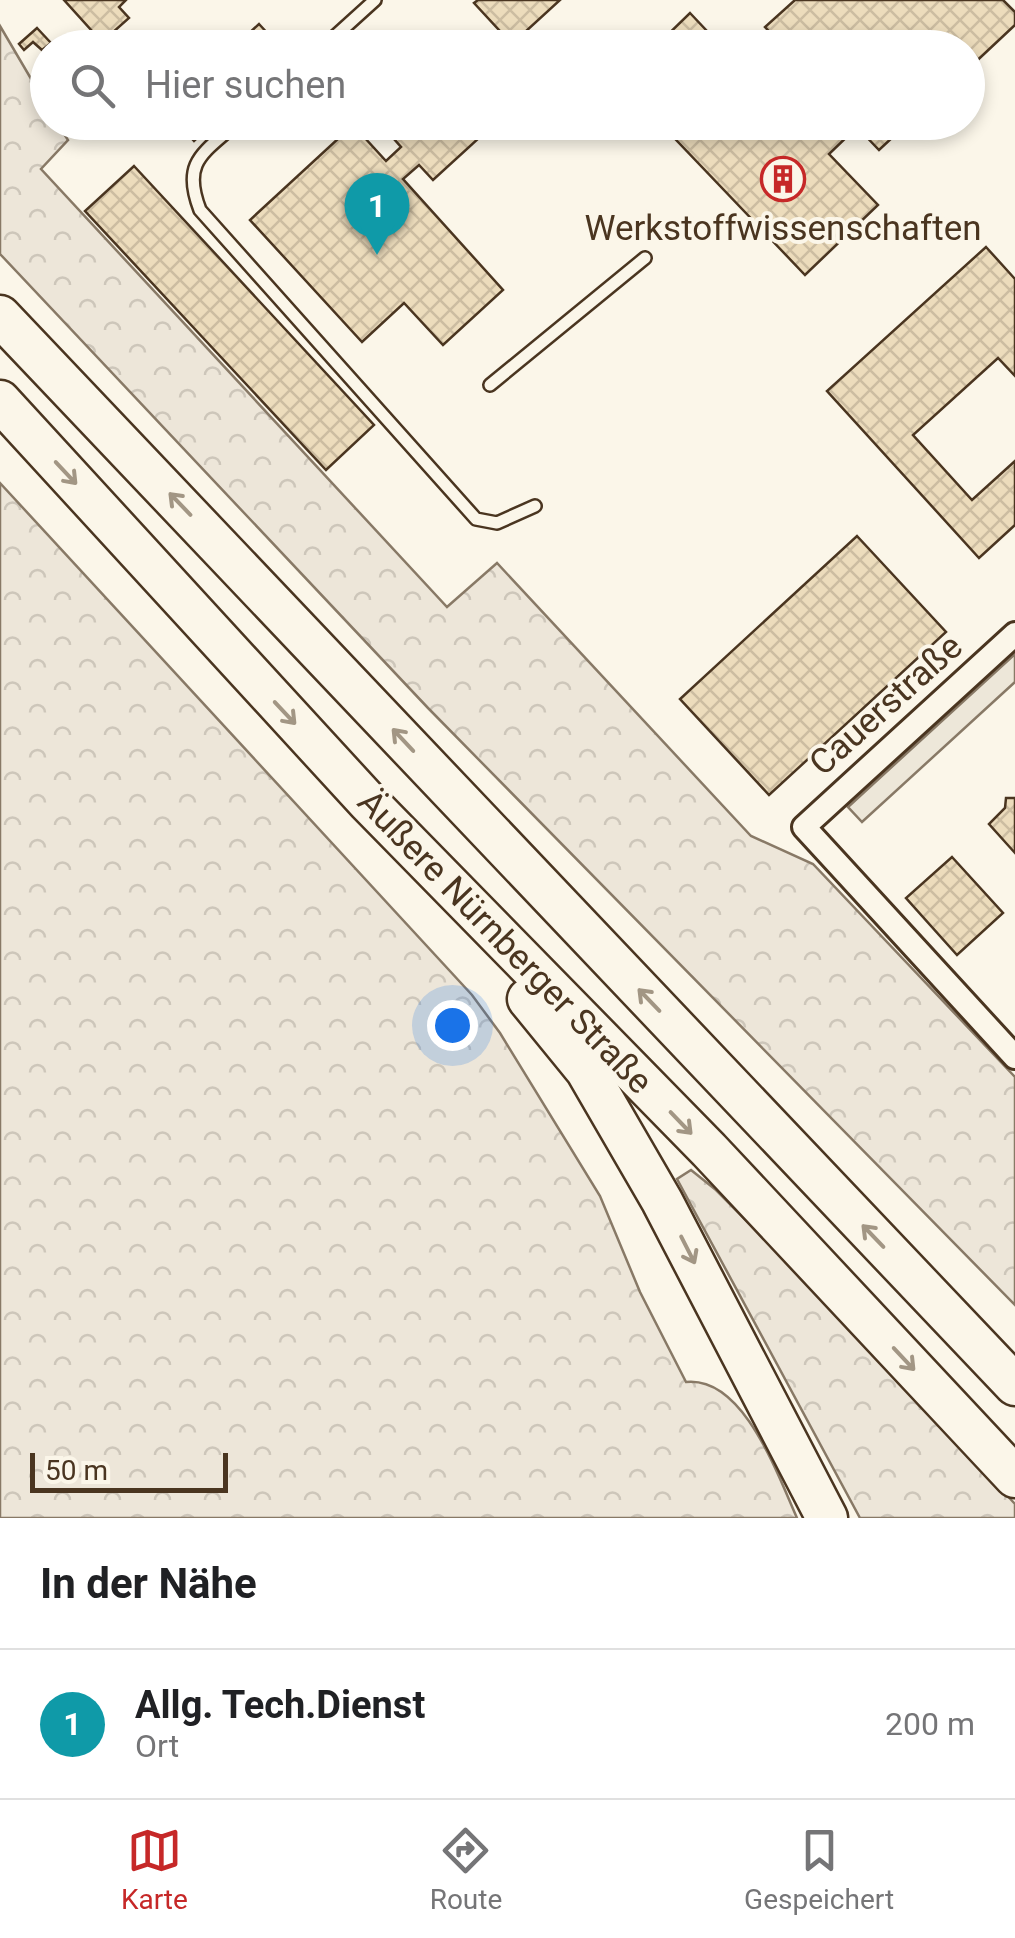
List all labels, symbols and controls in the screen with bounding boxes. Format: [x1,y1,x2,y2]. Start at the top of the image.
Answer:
search box [30,30,985,140]
icon: search [65,58,120,113]
text: Hier suchen [145,63,346,107]
building icon: Werkstoffwissenschaften [760,156,806,202]
pin: 1 [344,172,410,255]
place label: Werkstoffwissenschaften [584,208,982,249]
one-way arrow [54,460,77,485]
one-way arrow [168,493,192,517]
street label: Cauerstraße [801,626,971,784]
one-way arrow [274,700,297,725]
one-way arrow [392,728,415,753]
street label: Äußere Nürnberger Straße [349,782,661,1102]
one-way arrow [637,989,661,1013]
your location [427,1000,478,1051]
one-way arrow [669,1110,693,1134]
one-way arrow [861,1224,885,1248]
one-way arrow [679,1235,698,1265]
one-way arrow [893,1346,916,1371]
scale bar [30,1448,228,1492]
text: 50 m [45,1454,108,1487]
text: In der Nähe [40,1559,257,1608]
text: Allg. Tech.Dienst [135,1683,425,1727]
text: 1 [63,1705,82,1743]
text: 200 m [885,1705,975,1743]
text: Ort [135,1727,179,1765]
tab: Karte [121,1823,188,1916]
tab: Route [430,1823,502,1916]
tab: Gespeichert [744,1823,894,1916]

